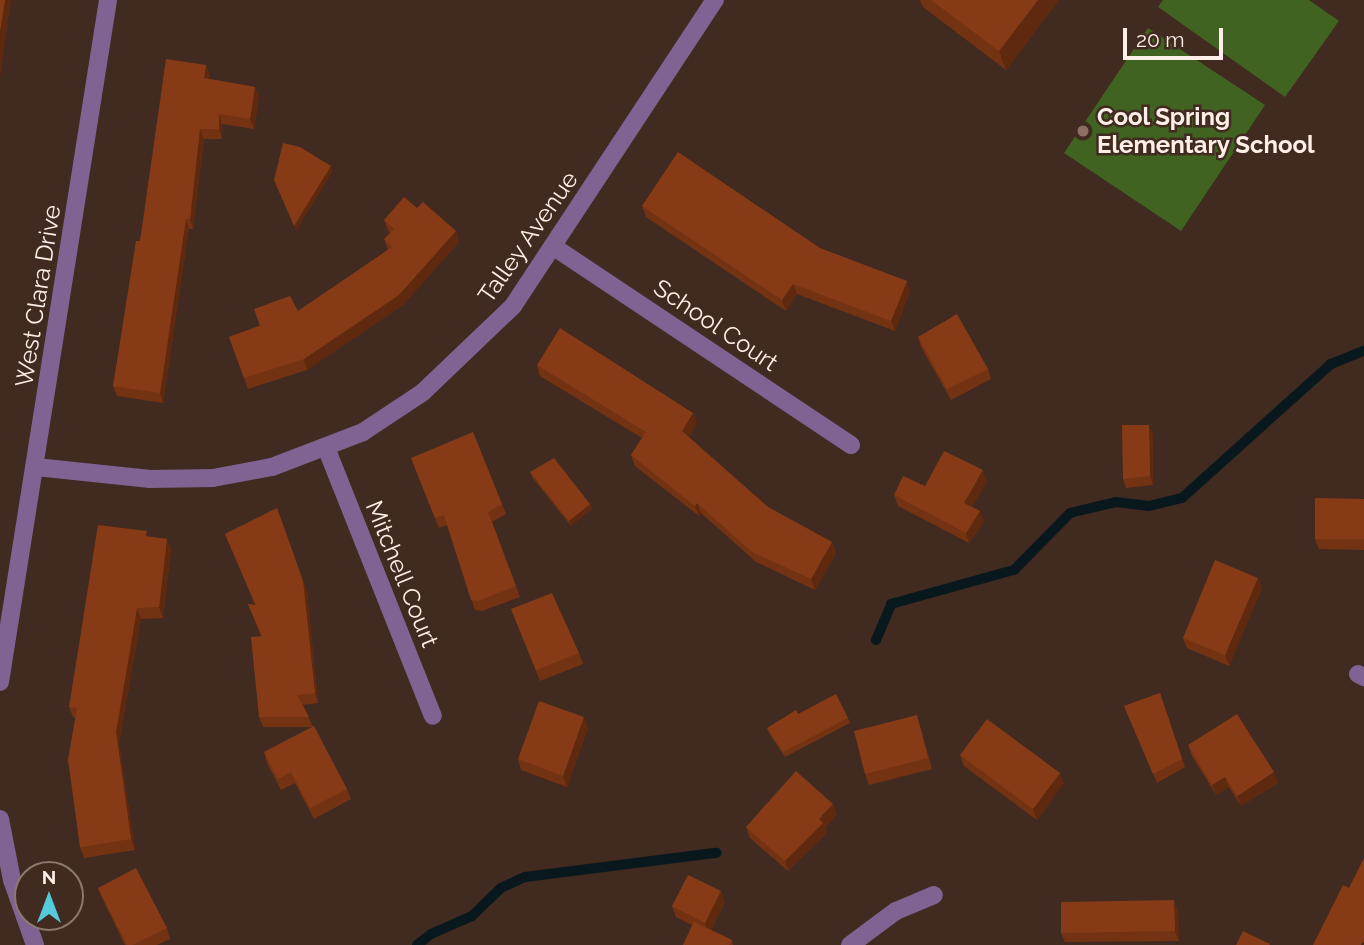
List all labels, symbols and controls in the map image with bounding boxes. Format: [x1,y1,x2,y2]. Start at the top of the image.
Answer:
scale bar [1126,14,1226,58]
text: 20 m [1136,27,1184,52]
place label: Cool Spring Elementary School [1097,103,1315,159]
marker: Cool Spring Elementary School [1075,123,1091,139]
street label: Talley Avenue [472,165,584,309]
street label: West Clara Drive [9,203,67,389]
street label: School Court [648,273,784,377]
street label: Mitchell Court [359,496,445,652]
north arrow [14,861,84,931]
text: N [42,866,56,888]

